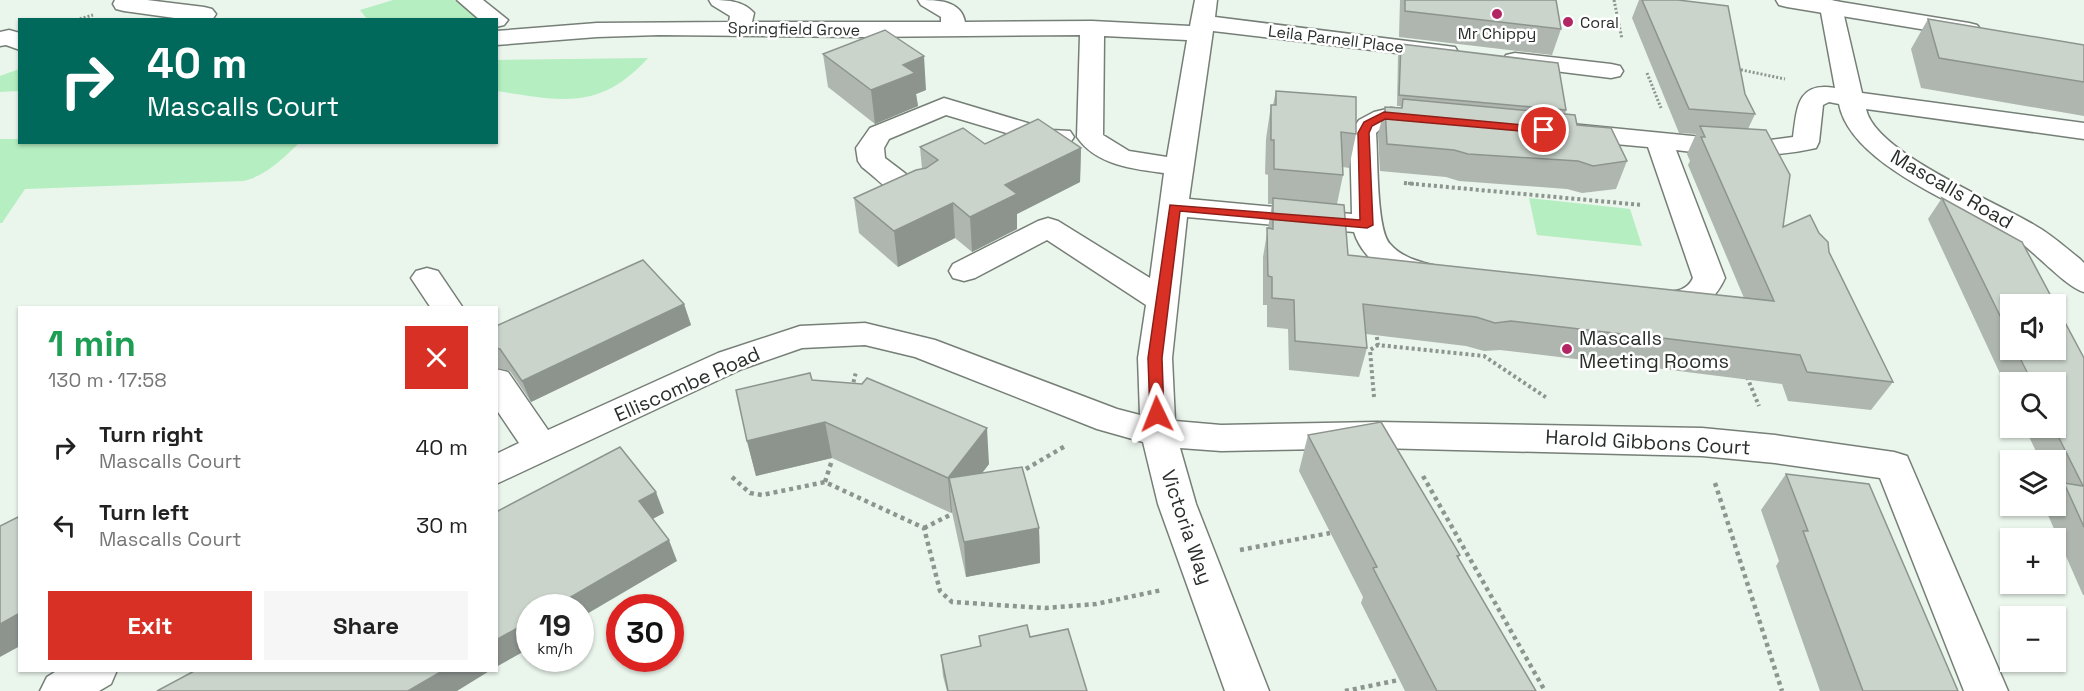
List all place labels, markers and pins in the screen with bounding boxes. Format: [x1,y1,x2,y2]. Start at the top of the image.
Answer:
marker: Mr Chippy [1490,7,1504,21]
place label: Coral [1580,12,1619,33]
marker: Coral [1561,15,1575,29]
place label: Mr Chippy [1458,23,1536,44]
pin [1518,104,1569,155]
place label: Mascalls Meeting Rooms [1579,325,1729,374]
marker: Mascalls Meeting Rooms [1560,342,1574,356]

